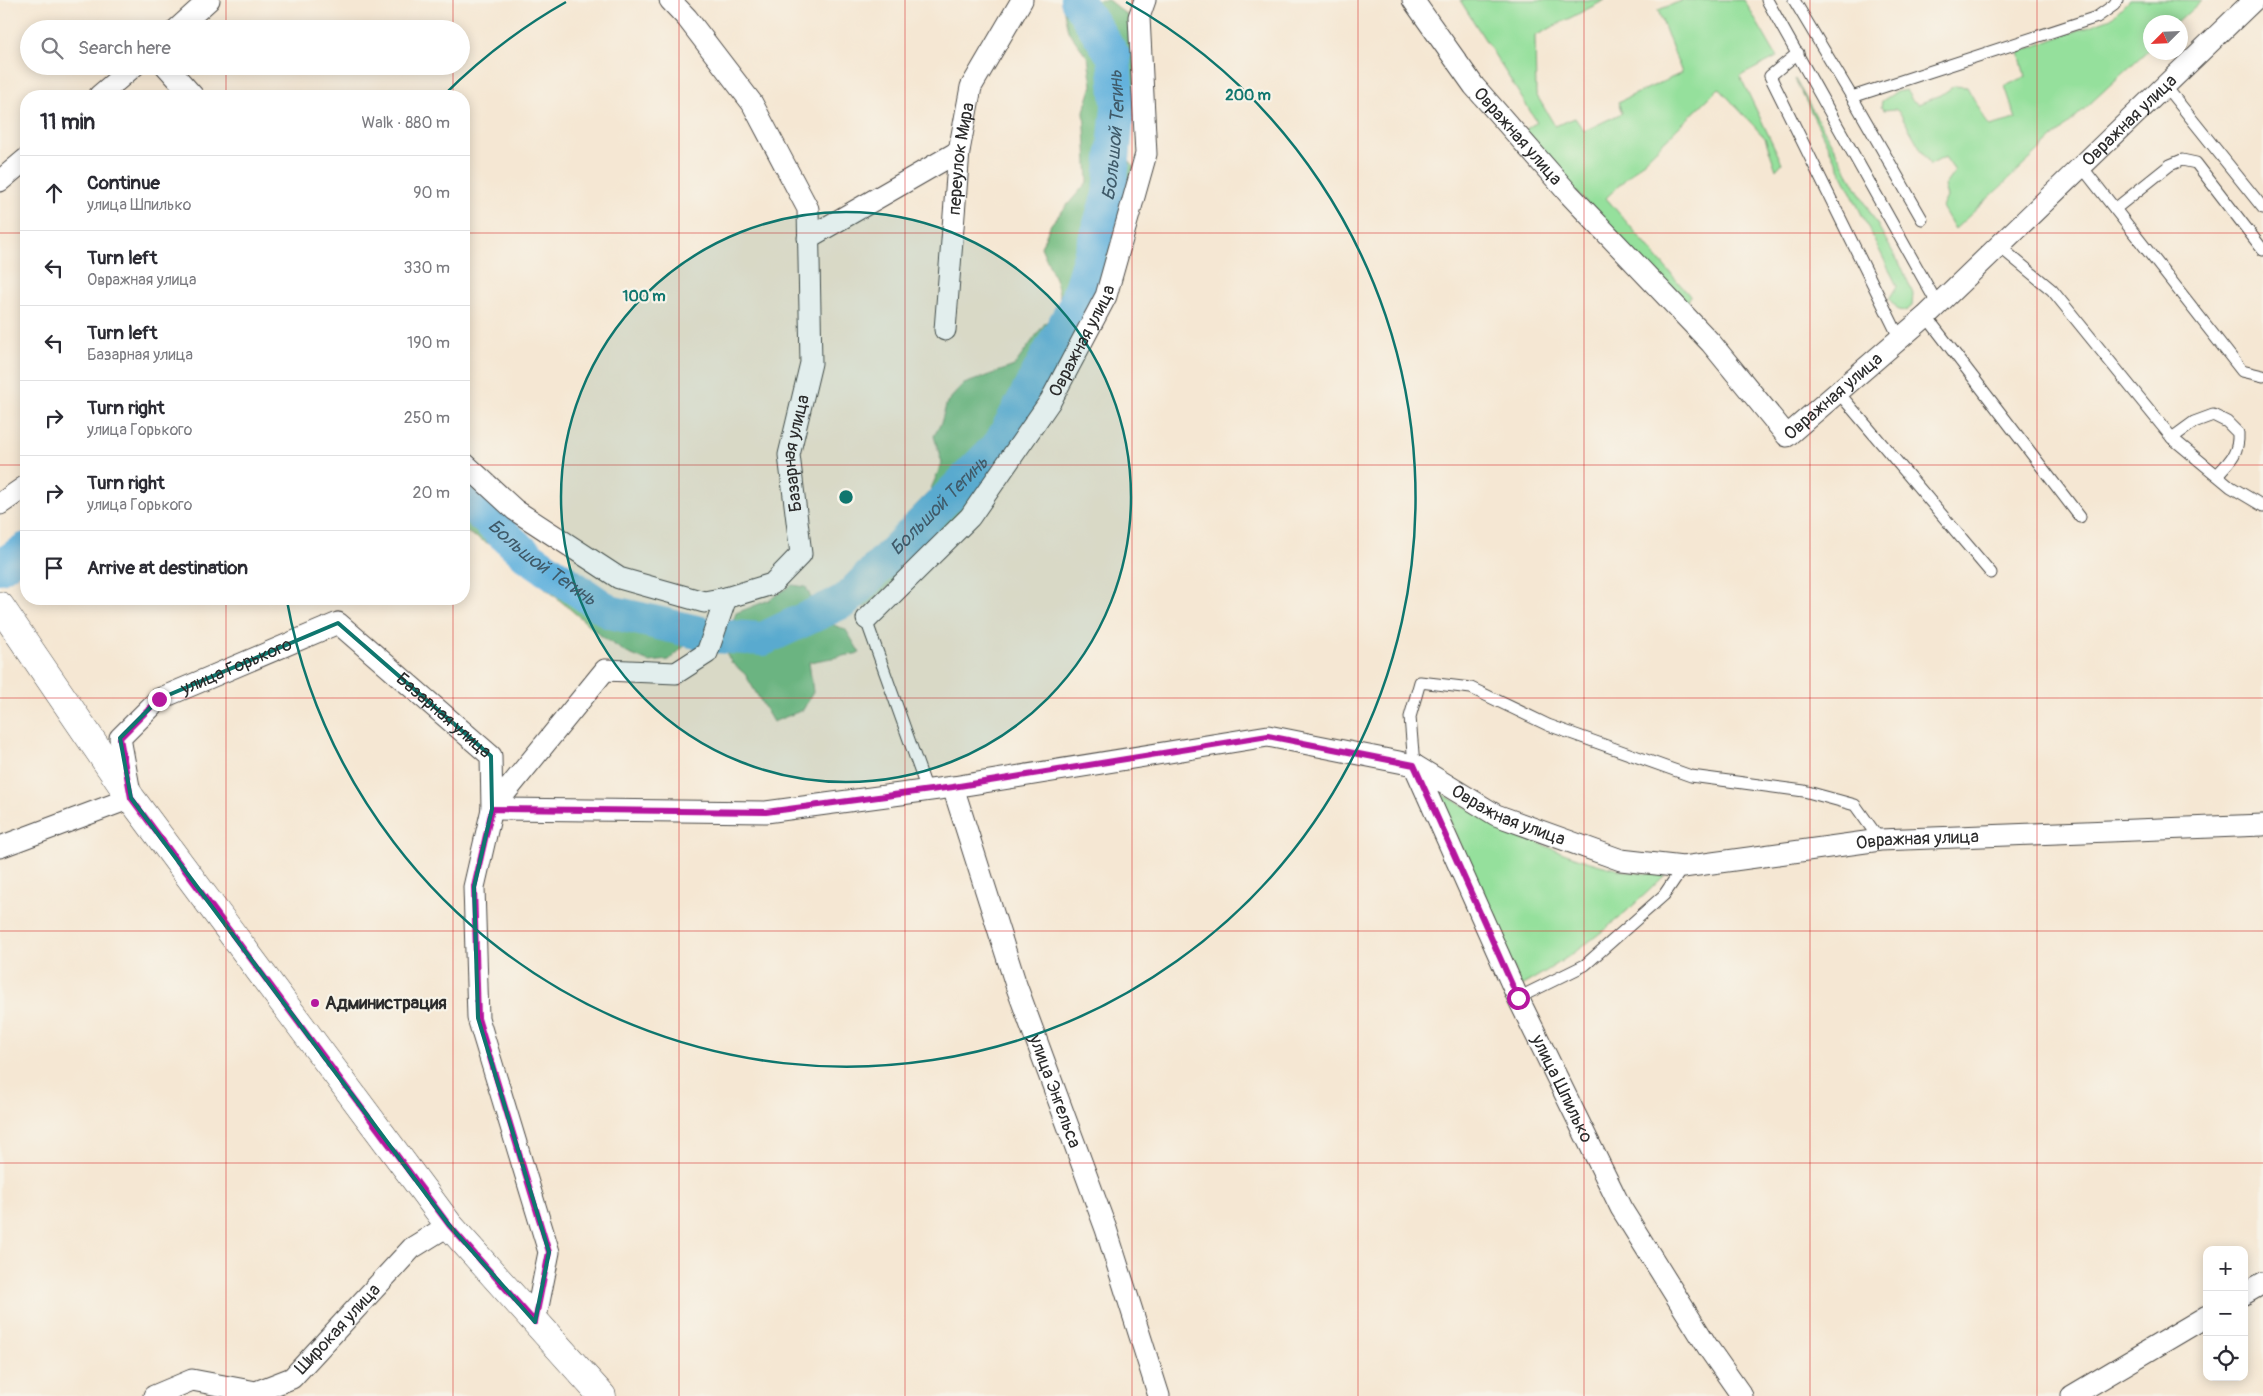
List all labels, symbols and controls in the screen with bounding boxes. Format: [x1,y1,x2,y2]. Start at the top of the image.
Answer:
north arrow [2143,15,2188,60]
search box [20,20,470,75]
icon: search [38,34,66,62]
text: Search here [78,36,171,60]
water label: Большой Тегинь [1096,69,1130,203]
street label: Овражная улица [2077,69,2182,171]
street label: Овражная улица [1469,82,1567,190]
text: 200 m [1225,86,1271,105]
street label: переулок Мира [943,101,979,216]
text: 11 min [40,109,95,136]
text: Walk · 880 m [362,113,450,133]
text: Continue [87,171,160,195]
icon: ahead [40,179,68,207]
text: 90 m [413,183,450,203]
text: улица Шпилько [87,195,191,215]
text: Turn left [87,246,157,270]
icon: left [40,254,68,282]
text: 330 m [404,258,450,278]
text: Овражная улица [87,270,197,290]
street label: Овражная улица [1043,283,1120,401]
text: 100 m [623,287,665,306]
text: Turn left [87,321,157,345]
icon: left [40,329,68,357]
text: 190 m [407,333,450,353]
text: Базарная улица [87,345,193,365]
street label: Овражная улица [1779,347,1887,445]
street label: Базарная улица [777,392,815,513]
text: Turn right [87,396,165,420]
icon: right [40,404,68,432]
text: 250 m [404,408,450,428]
text: улица Горького [87,420,192,440]
water label: Большой Тегинь [885,451,994,561]
text: Turn right [87,471,165,495]
icon: right [40,479,68,507]
text: 20 m [412,483,450,503]
centre of rings [837,488,855,506]
text: улица Горького [87,495,192,515]
water label: Большой Тегинь [483,514,601,611]
icon: arrive [40,554,68,582]
text: Arrive at destination [87,556,248,580]
street label: улица Горького [176,632,296,700]
street label: Базарная улица [391,667,497,763]
route end [148,688,171,711]
street label: Овражная улица [1447,779,1569,851]
street label: Овражная улица [1854,825,1979,855]
route start [1507,987,1530,1010]
place label: Администрация [325,992,447,1015]
marker: Администрация [309,997,321,1009]
street label: улица Шпилько [1526,1030,1599,1147]
street label: улица Энгельса [1023,1031,1087,1151]
map controls [2203,1246,2248,1381]
button: + [2203,1246,2248,1291]
street label: Широкая улица [290,1278,385,1379]
button: − [2203,1291,2248,1336]
button: locate [2203,1336,2248,1381]

